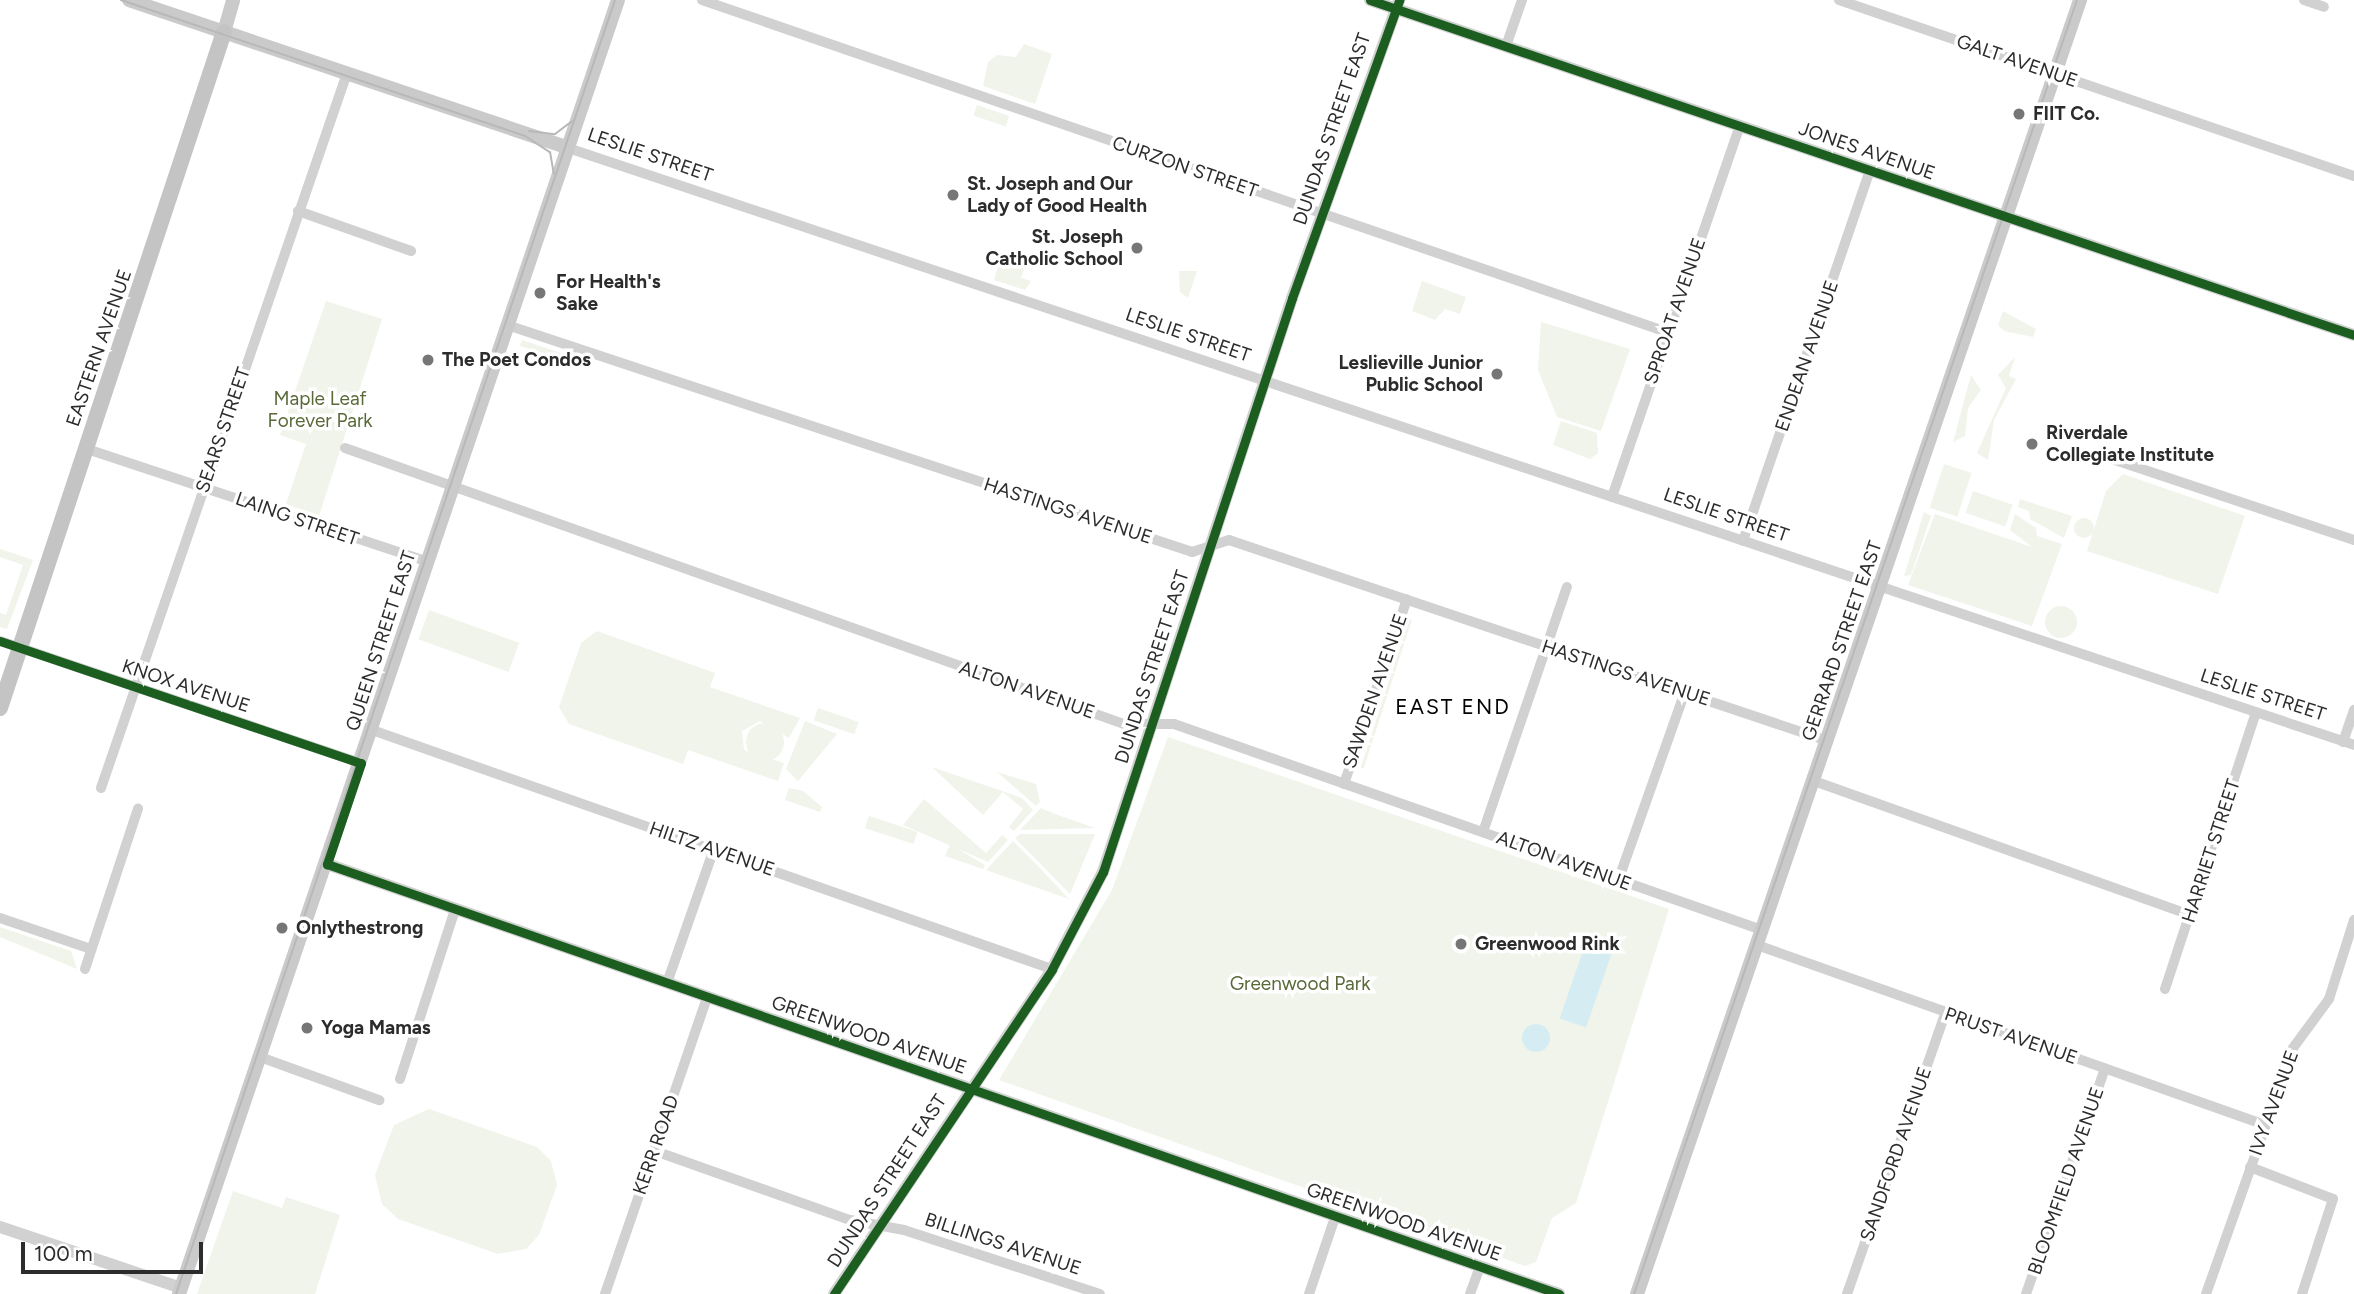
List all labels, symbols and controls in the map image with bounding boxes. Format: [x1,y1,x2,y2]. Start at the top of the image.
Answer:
street label: DUNDAS STREET EAST [1288,30,1376,228]
street label: GALT AVENUE [1953,30,2081,92]
place label: FIIT Co. [2033,103,2100,125]
marker: FIIT Co. [2011,106,2027,122]
street label: JONES AVENUE [1796,117,1938,185]
street label: LESLIE STREET [584,123,716,187]
street label: CURZON STREET [1109,131,1261,203]
place label: St. Joseph and Our Lady of Good Health [967,173,1147,217]
marker: St. Joseph and Our Lady of Good Health [945,187,961,203]
place label: St. Joseph Catholic School [986,226,1123,270]
street label: SPROAT AVENUE [1639,235,1711,387]
marker: St. Joseph Catholic School [1129,240,1145,256]
street label: EASTERN AVENUE [61,266,137,430]
place label: For Health's Sake [556,271,661,315]
street label: ENDEAN AVENUE [1770,277,1844,435]
marker: For Health's Sake [530,283,550,303]
street label: LESLIE STREET [1122,303,1254,367]
place label: The Poet Condos [442,349,591,371]
marker: The Poet Condos [420,352,436,368]
place label: Leslieville Junior Public School [1338,352,1483,396]
street label: SEARS STREET [191,364,255,496]
marker: Leslieville Junior Public School [1489,366,1505,382]
park label: Maple Leaf Forever Park [267,388,373,432]
place label: Riverdale Collegiate Institute [2046,422,2214,466]
marker: Riverdale Collegiate Institute [2024,436,2040,452]
street label: HASTINGS AVENUE [981,473,1155,549]
street label: LESLIE STREET [1660,483,1792,547]
street label: LAING STREET [232,487,362,551]
street label: GERRARD STREET EAST [1797,538,1887,744]
street label: QUEEN STREET EAST [341,548,421,734]
street label: DUNDAS STREET EAST [1110,568,1194,766]
street label: SAWDEN AVENUE [1338,611,1412,771]
street label: HASTINGS AVENUE [1539,635,1713,711]
street label: KNOX AVENUE [119,655,253,717]
street label: ALTON AVENUE [956,656,1098,724]
street label: LESLIE STREET [2197,664,2329,726]
district label: EAST END [1396,694,1510,720]
street label: HARRIET STREET [2177,776,2245,926]
street label: HILTZ AVENUE [646,817,778,881]
street label: ALTON AVENUE [1493,826,1635,896]
place label: Onlythestrong [296,917,423,939]
marker: Onlythestrong [274,920,290,936]
place label: Greenwood Rink [1475,933,1620,955]
marker: Greenwood Rink [1453,936,1469,952]
park label: Greenwood Park [1230,973,1370,995]
street label: GREENWOOD AVENUE [768,991,970,1079]
street label: PRUST AVENUE [1942,1003,2080,1069]
place label: Yoga Mamas [321,1017,431,1039]
marker: Yoga Mamas [299,1020,315,1036]
street label: IVY AVENUE [2244,1047,2304,1159]
street label: SANDFORD AVENUE [1855,1064,1937,1244]
street label: BLOOMFIELD AVENUE [2023,1084,2109,1278]
street label: DUNDAS STREET EAST [823,1090,951,1272]
street label: KERR ROAD [628,1092,684,1198]
street label: GREENWOOD AVENUE [1303,1178,1505,1266]
street label: BILLINGS AVENUE [922,1208,1084,1280]
scale bar [24,1228,206,1272]
text: 100 m [34,1241,93,1266]

